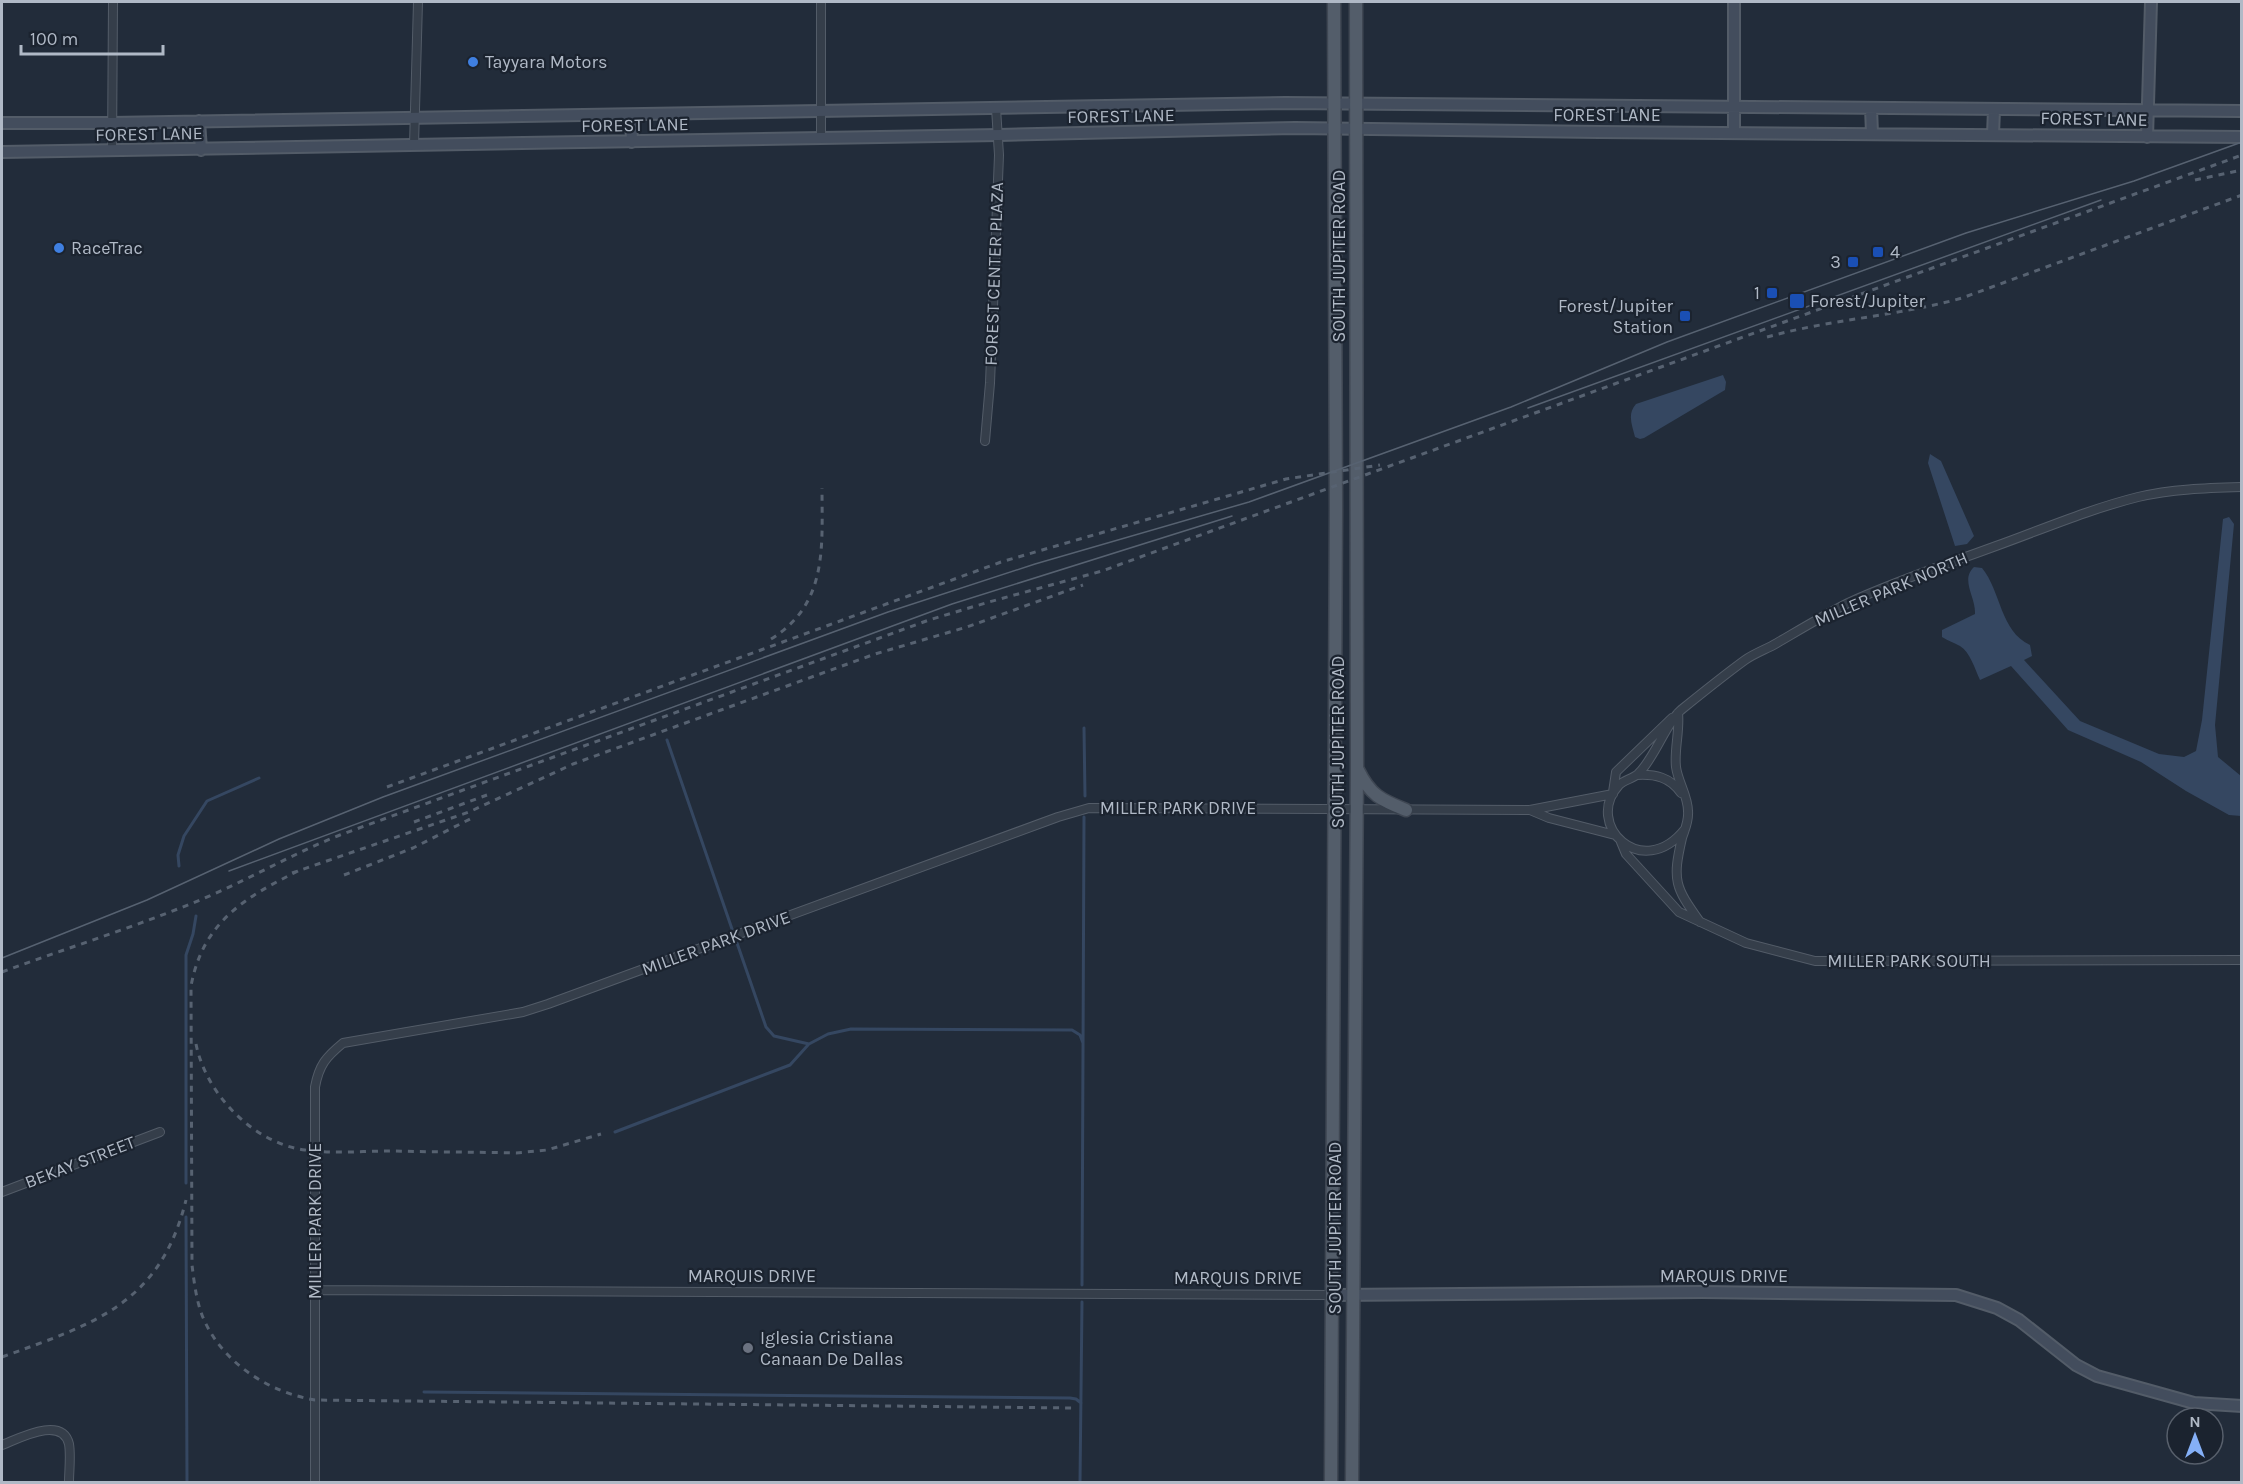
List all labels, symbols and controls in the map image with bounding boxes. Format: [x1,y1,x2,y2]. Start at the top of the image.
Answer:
scale bar [21,18,164,56]
text: 100 m [30,28,78,50]
place label: Tayyara Motors [485,51,607,73]
marker: Tayyara Motors [466,55,480,69]
street label: FOREST LANE [1067,104,1175,128]
street label: FOREST LANE [1553,104,1661,126]
street label: FOREST LANE [2040,107,2148,131]
street label: FOREST LANE [581,113,689,137]
street label: FOREST LANE [95,122,203,146]
street label: SOUTH JUPITER ROAD [1328,170,1350,342]
street label: FOREST CENTER PLAZA [980,182,1008,366]
place label: RaceTrac [71,237,143,259]
marker: RaceTrac [52,241,66,255]
place label: 4 [1890,241,1900,263]
marker: 4 [1871,245,1885,259]
place label: 3 [1830,251,1841,273]
marker: 3 [1846,255,1860,269]
place label: 1 [1754,282,1760,304]
marker: 1 [1765,286,1779,300]
place label: Forest/Jupiter [1810,290,1926,312]
marker: Forest/Jupiter [1788,292,1806,310]
place label: Forest/Jupiter Station [1558,295,1673,338]
marker: Forest/Jupiter Station [1678,309,1692,323]
street label: MILLER PARK NORTH [1811,547,1971,631]
street label: SOUTH JUPITER ROAD [1327,656,1349,828]
street label: MILLER PARK DRIVE [1100,797,1256,819]
street label: MILLER PARK DRIVE [639,906,793,980]
street label: MILLER PARK SOUTH [1827,950,1991,972]
street label: BEKAY STREET [22,1131,138,1193]
street label: SOUTH JUPITER ROAD [1324,1142,1346,1314]
street label: MILLER PARK DRIVE [304,1143,326,1299]
street label: MARQUIS DRIVE [688,1265,816,1287]
street label: MARQUIS DRIVE [1660,1265,1788,1287]
street label: MARQUIS DRIVE [1174,1267,1302,1289]
place label: Iglesia Cristiana Canaan De Dallas [760,1327,903,1370]
marker: Iglesia Cristiana Canaan De Dallas [741,1341,755,1355]
north arrow [2165,1406,2225,1466]
text: N [2189,1412,2201,1431]

